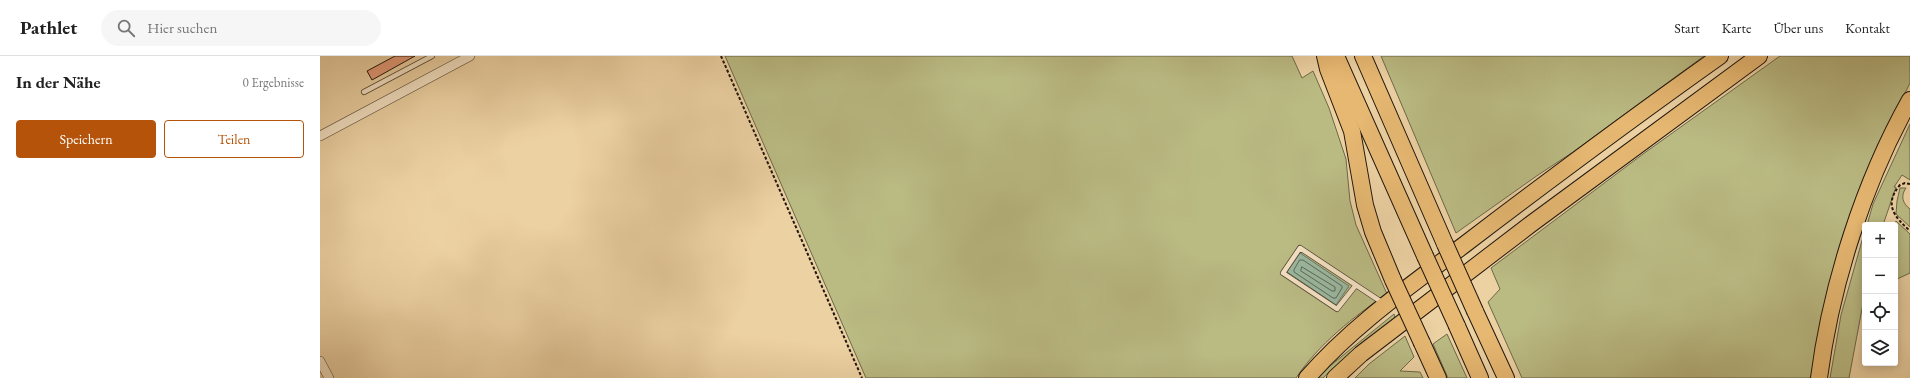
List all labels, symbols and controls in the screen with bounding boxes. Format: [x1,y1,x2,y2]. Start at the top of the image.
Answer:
search box [101,10,381,46]
text: Pathlet [20,15,77,40]
icon: search [115,17,137,39]
text: Hier suchen [147,18,217,37]
text: Start [1674,19,1700,37]
text: Karte [1722,19,1751,37]
text: Über uns [1773,19,1823,37]
text: Kontakt [1845,19,1890,37]
text: In der Nähe [16,71,101,93]
text: 0 Ergebnisse [243,74,304,91]
button: Speichern [16,120,156,158]
button: Teilen [164,120,304,158]
map controls [1862,222,1898,366]
button: + [1862,222,1898,258]
button: − [1862,258,1898,294]
button: locate [1862,294,1898,330]
button: layers [1862,330,1898,366]

